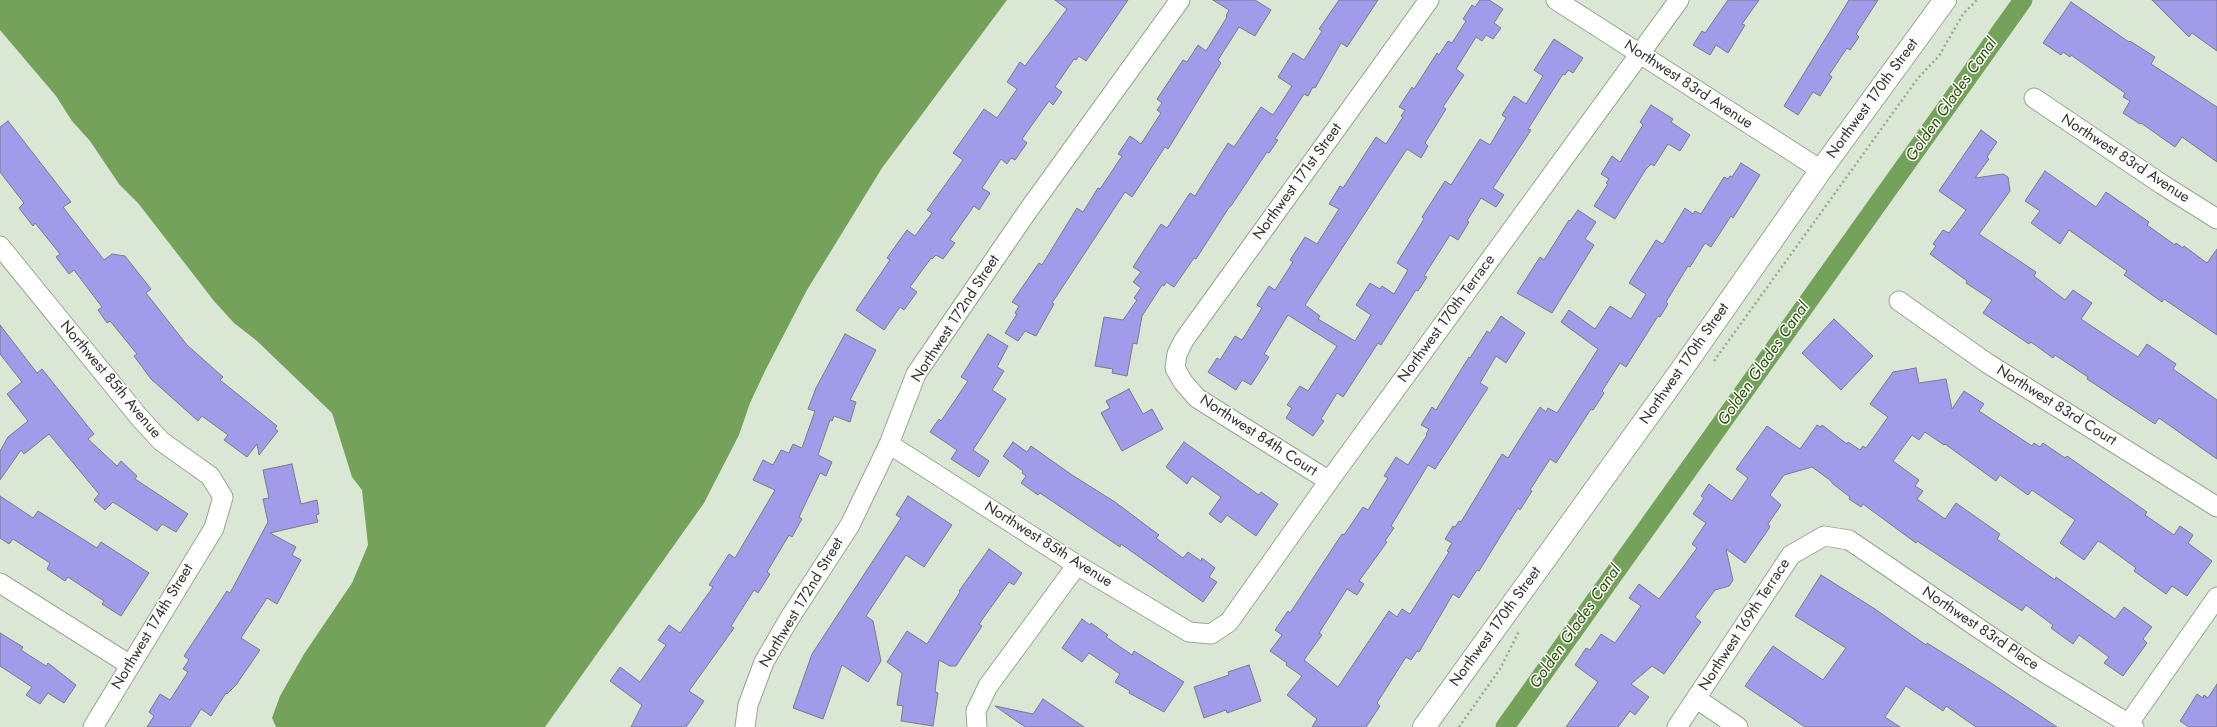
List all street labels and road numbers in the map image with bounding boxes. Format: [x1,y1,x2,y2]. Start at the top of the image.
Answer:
street label: Northwest 170th Street [1824,36,1922,162]
street label: Northwest 83rd Avenue [1620,37,1756,133]
street label: Northwest 83rd Avenue [2057,111,2193,207]
street label: Northwest 171st Street [1250,120,1346,244]
street label: Northwest 172nd Street [908,252,1004,386]
street label: Northwest 170th Terrace [1395,252,1499,386]
street label: Northwest 170th Street [1636,300,1734,428]
street label: Northwest 85th Avenue [56,318,164,442]
street label: Northwest 83rd Court [1993,362,2119,450]
street label: Northwest 84th Court [1196,391,1320,481]
street label: Northwest 85th Avenue [981,498,1115,592]
street label: Northwest 172nd Street [756,535,848,671]
street label: Northwest 169th Terrace [1696,556,1794,694]
street label: Northwest 174th Street [108,561,198,693]
street label: Northwest 170th Street [1447,564,1545,690]
street label: Northwest 83rd Place [1918,583,2042,675]

